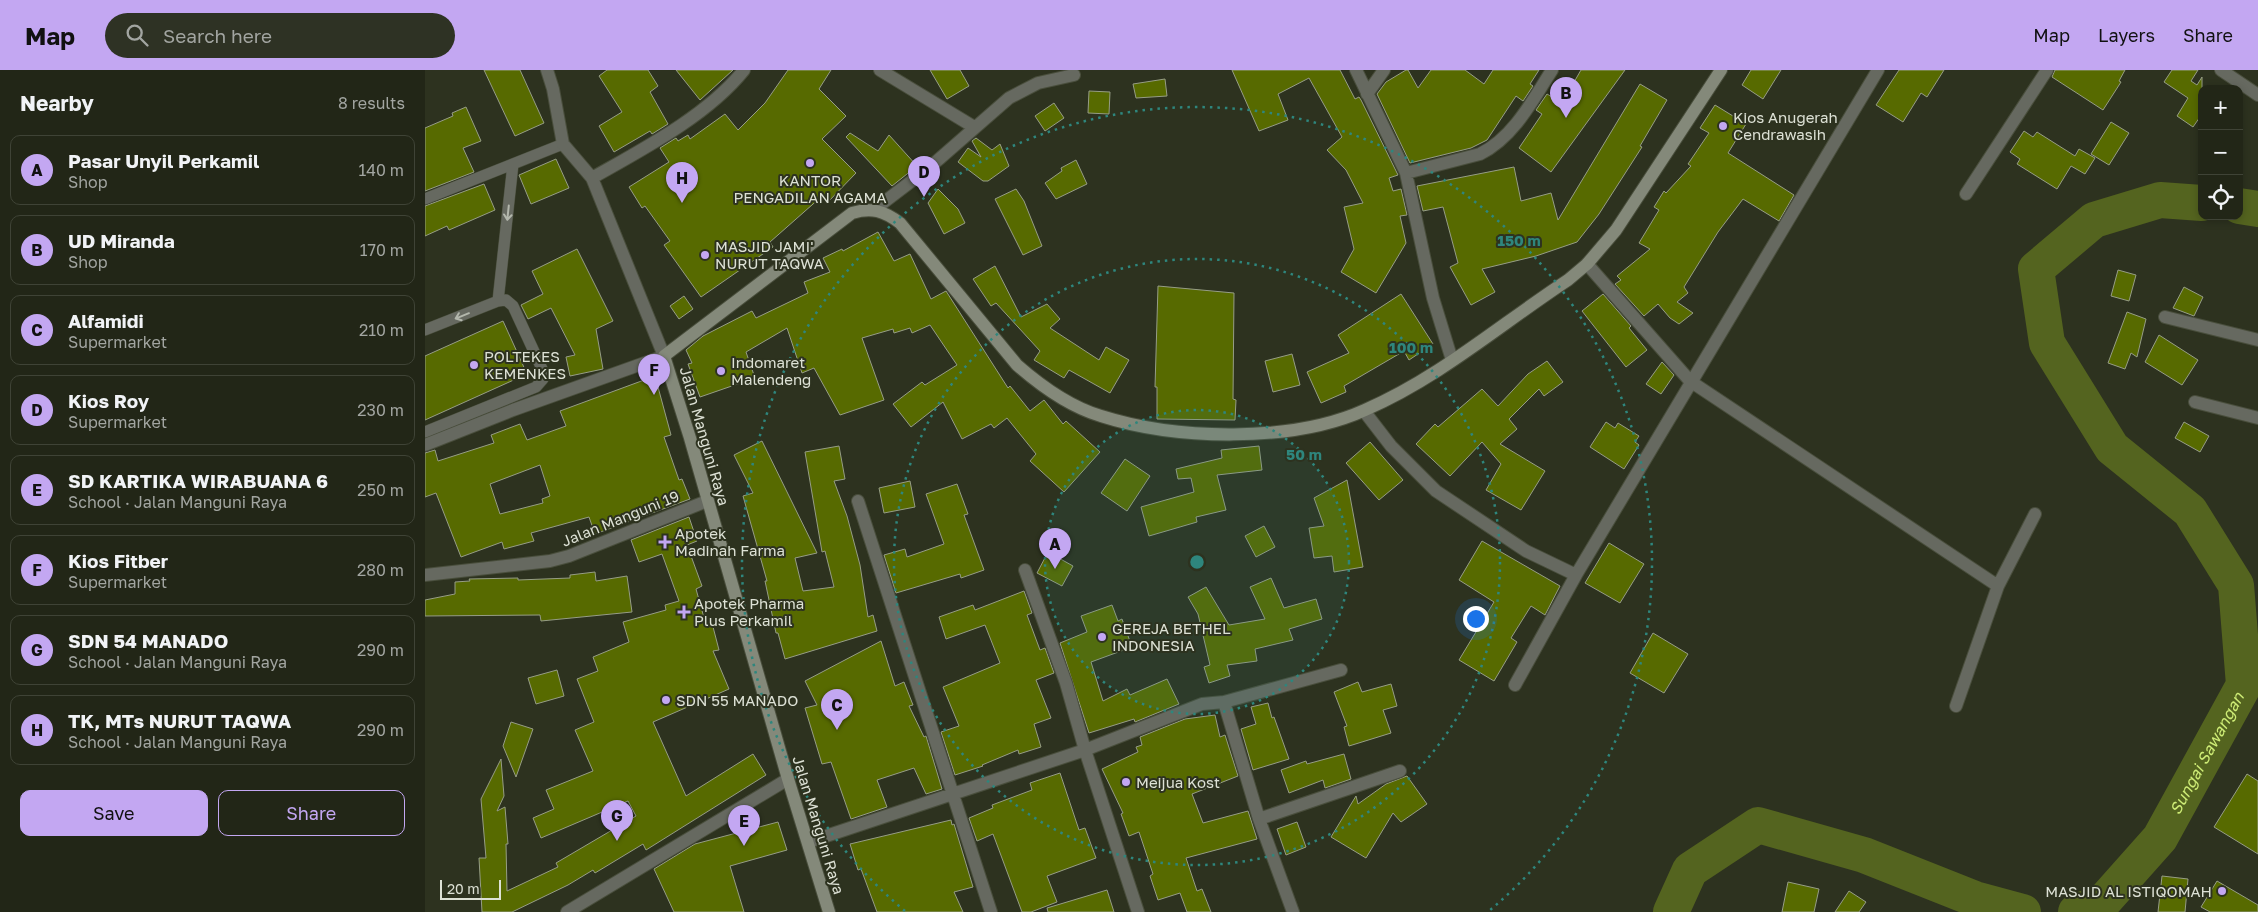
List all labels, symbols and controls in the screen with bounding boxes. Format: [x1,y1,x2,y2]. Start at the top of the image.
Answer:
search box [105,13,455,58]
text: Map [25,21,75,50]
icon: search [123,21,151,49]
text: Search here [163,24,272,47]
text: Map [2033,24,2070,46]
text: Layers [2098,24,2155,46]
text: Share [2183,24,2233,46]
pin: B [1550,77,1582,118]
map controls [2198,85,2243,220]
button: + [2198,85,2243,130]
text: Nearby [20,90,94,116]
text: 8 results [338,93,405,113]
place label: Kios Anugerah Cendrawasih [1733,108,1838,143]
marker: Kios Anugerah Cendrawasih [1717,120,1729,132]
button: − [2198,130,2243,175]
text: Pasar Unyil Perkamil [68,149,259,172]
pin: D [908,156,940,197]
marker: KANTOR PENGADILAN AGAMA [804,157,816,169]
text: A [31,160,43,180]
text: 140 m [358,160,404,180]
pin: H [666,162,698,203]
place label: KANTOR PENGADILAN AGAMA [733,171,887,206]
text: Shop [68,172,108,192]
button: locate [2198,175,2243,220]
one-way arrow [503,204,513,220]
text: UD Miranda [68,229,175,252]
text: 150 m [1497,231,1541,249]
place label: MASJID JAMI' NURUT TAQWA [715,237,824,272]
text: B [31,240,43,260]
text: 170 m [360,240,404,260]
marker: MASJID JAMI' NURUT TAQWA [699,249,711,261]
text: Shop [68,252,108,272]
text: Alfamidi [68,309,144,332]
one-way arrow [454,312,469,321]
text: C [31,320,43,340]
text: 210 m [359,320,404,340]
text: Supermarket [68,332,167,352]
text: 100 m [1389,338,1433,356]
place label: POLTEKES KEMENKES [484,347,566,382]
place label: Indomaret Malendeng [731,353,811,388]
pin: F [638,354,670,395]
marker: POLTEKES KEMENKES [468,359,480,371]
street label: Jalan Manguni Raya [677,364,733,508]
marker: Indomaret Malendeng [715,365,727,377]
text: Kios Roy [68,389,149,412]
text: D [31,400,43,420]
text: 230 m [357,400,404,420]
text: Supermarket [68,412,167,432]
text: 50 m [1286,445,1322,463]
text: SD KARTIKA WIRABUANA 6 [68,469,328,492]
text: E [32,480,42,500]
text: 250 m [357,480,404,500]
street label: Jalan Manguni 19 [559,486,681,550]
text: School · Jalan Manguni Raya [68,492,287,512]
place label: Apotek Madinah Farma [675,524,785,559]
pin: A [1039,528,1071,569]
marker: Apotek Madinah Farma [659,536,671,548]
text: Kios Fitber [68,549,168,572]
centre of rings [1188,553,1206,571]
text: F [32,560,42,580]
text: 280 m [357,560,404,580]
text: Supermarket [68,572,167,592]
place label: Apotek Pharma Plus Perkamil [694,594,804,629]
marker: Apotek Pharma Plus Perkamil [678,606,690,618]
your location [1463,606,1489,632]
place label: GEREJA BETHEL INDONESIA [1112,619,1231,654]
text: SDN 54 MANADO [68,629,228,652]
marker: GEREJA BETHEL INDONESIA [1096,631,1108,643]
text: G [31,640,43,660]
text: 290 m [357,640,404,660]
text: School · Jalan Manguni Raya [68,652,287,672]
water label: Sungai Sawangan [2165,688,2249,818]
pin: C [821,689,853,730]
place label: SDN 55 MANADO [676,691,798,709]
marker: SDN 55 MANADO [660,694,672,706]
text: TK, MTs NURUT TAQWA [68,709,291,732]
text: H [31,720,43,740]
text: 290 m [357,720,404,740]
text: School · Jalan Manguni Raya [68,732,287,752]
street label: Jalan Manguni Raya [789,754,849,896]
place label: Meijua Kost [1136,773,1220,791]
marker: Meijua Kost [1120,776,1132,788]
button: Save [20,790,208,836]
button: Share [218,790,405,836]
pin: G [601,800,633,841]
pin: E [728,805,760,846]
scale bar [440,877,501,900]
text: 20 m [447,880,480,897]
place label: MASJID AL ISTIQOMAH [2045,882,2212,900]
marker: MASJID AL ISTIQOMAH [2216,885,2228,897]

